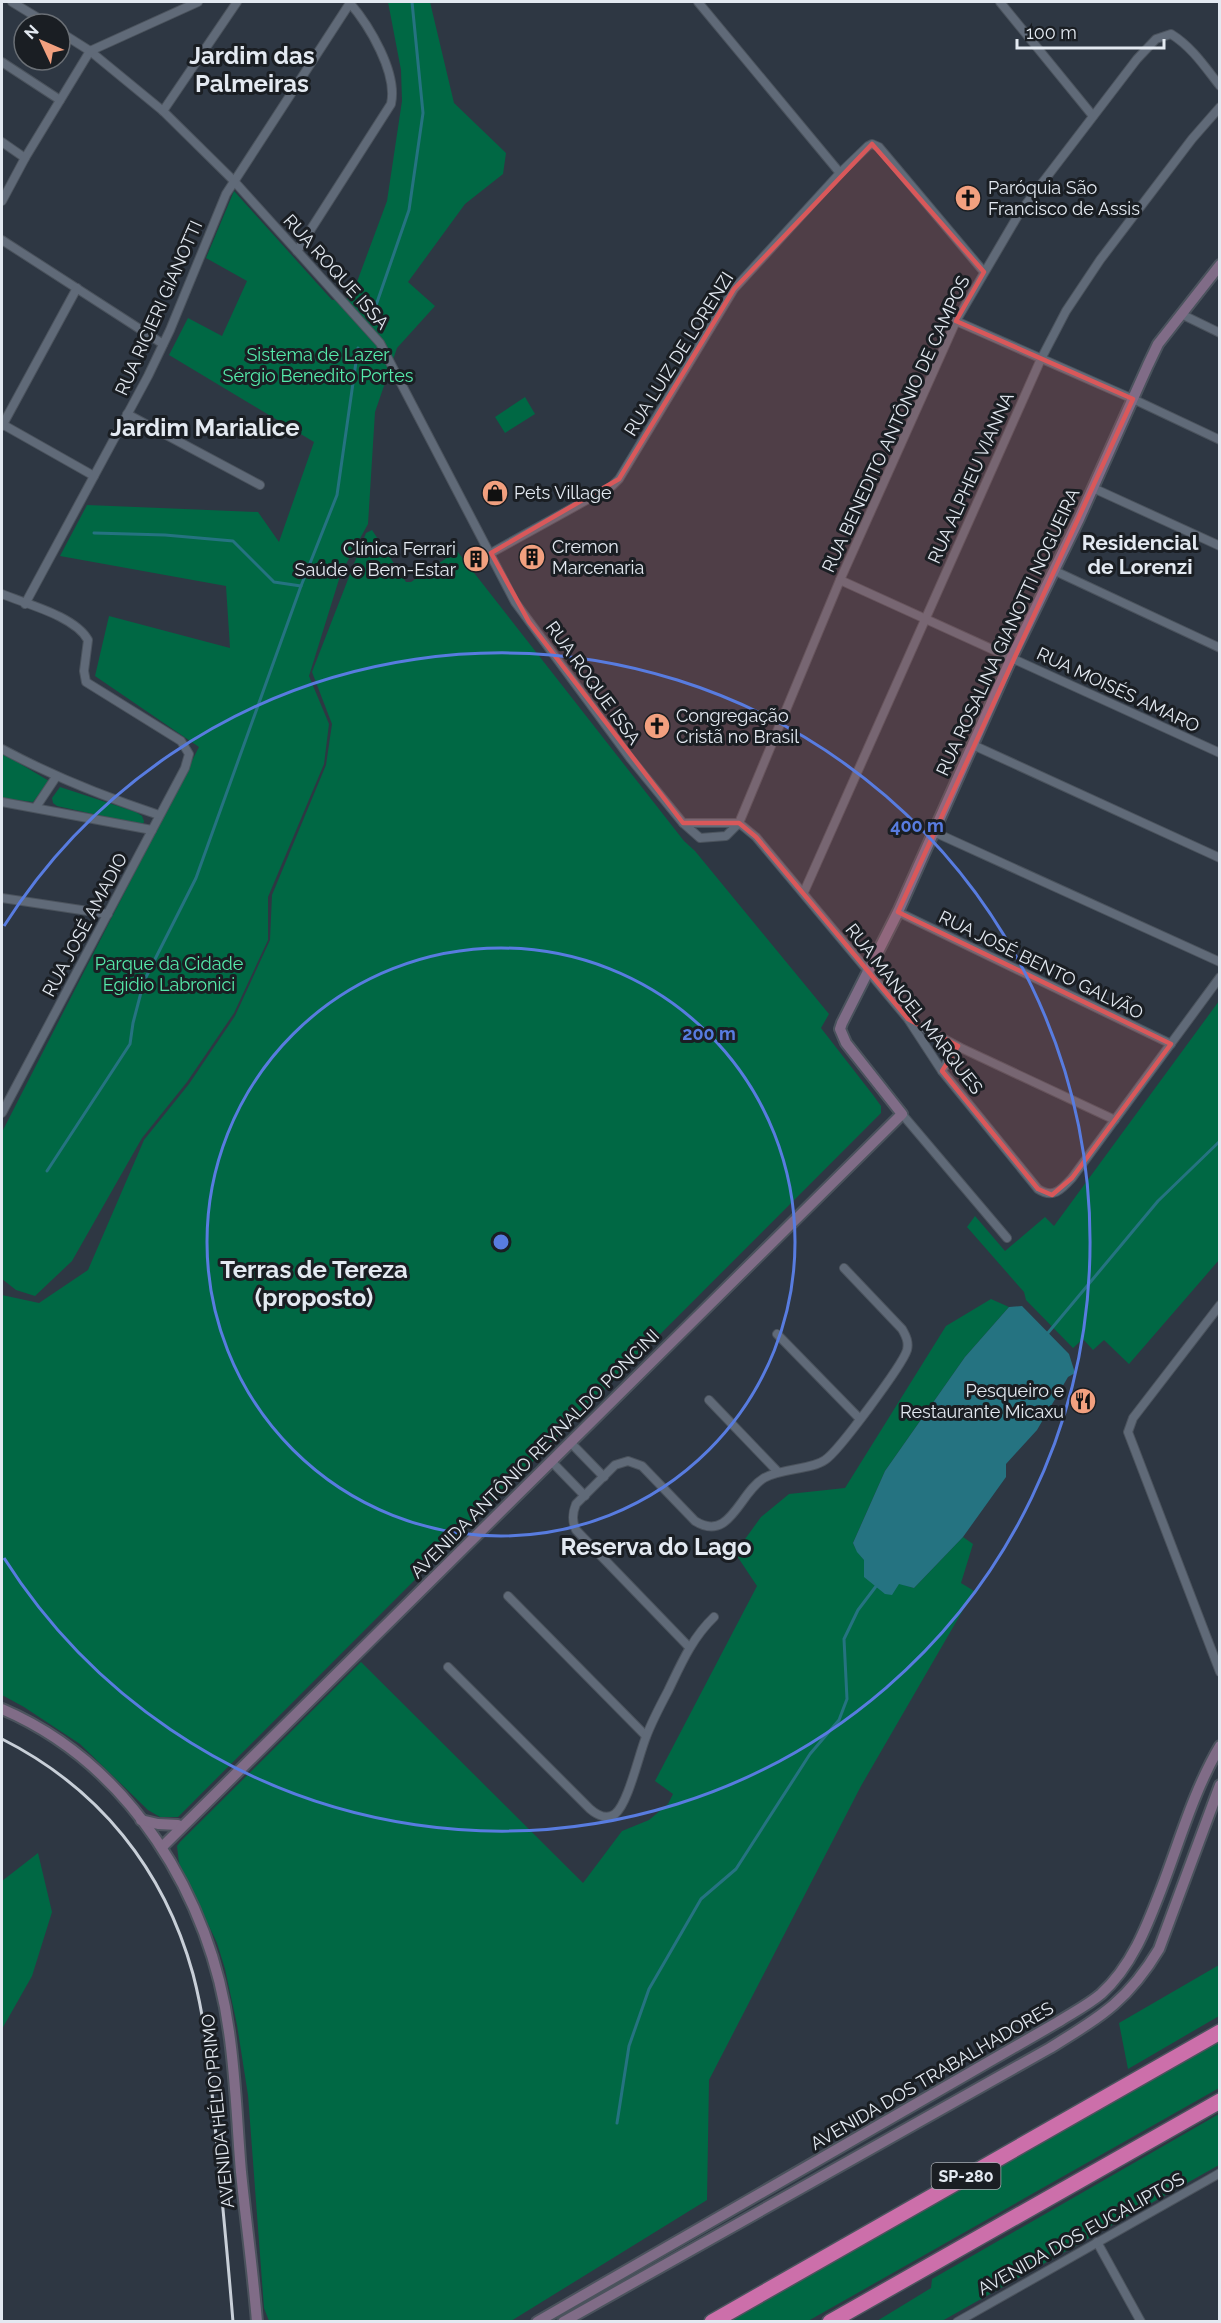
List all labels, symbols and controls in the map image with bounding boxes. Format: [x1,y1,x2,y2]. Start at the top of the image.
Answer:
north arrow [12,12,72,72]
scale bar [1017,12,1164,50]
text: N [20,21,43,43]
text: 100 m [1026,22,1077,43]
district label: Jardim das Palmeiras [189,41,315,98]
place label: Paróquia São Francisco de Assis [988,177,1140,219]
church icon: Paróquia São Francisco de Assis [953,183,983,213]
street label: RUA ROQUE ISSA [279,210,393,333]
street label: RUA RICIERI GIANOTTI [111,217,207,398]
street label: RUA LUIZ DE LORENZI [620,268,738,440]
street label: RUA BENEDITO ANTÔNIO DE CAMPOS [816,272,974,576]
park label: Sistema de Lazer Sérgio Benedito Portes [223,344,414,386]
street label: RUA ALPHEU VIANNA [923,389,1018,567]
district label: Jardim Marialice [110,413,300,442]
shop icon: Pets Village [480,478,510,508]
place label: Pets Village [514,482,612,503]
street label: RUA ROSALINA GIANOTTI NOGUEIRA [931,485,1084,779]
district label: Residencial de Lorenzi [1082,530,1199,579]
place label: Cremon Marcenaria [552,536,644,578]
place label: Clínica Ferrari Saúde e Bem-Estar [295,538,457,580]
building icon: Cremon Marcenaria [517,542,547,572]
building icon: Clínica Ferrari Saúde e Bem-Estar [461,544,491,574]
street label: RUA ROQUE ISSA [542,617,645,748]
street label: RUA MOISÉS AMARO [1034,642,1203,736]
place label: Congregação Cristã no Brasil [676,705,799,747]
church icon: Congregação Cristã no Brasil [642,711,672,741]
text: 400 m [890,815,944,836]
street label: RUA JOSÉ AMADIO [37,849,131,1000]
street label: RUA JOSÉ BENTO GALVÃO [936,905,1147,1023]
street label: RUA MANOEL MARQUES [841,919,988,1098]
park label: Parque da Cidade Egidio Labronici [95,953,244,995]
text: 200 m [682,1023,736,1044]
centre of rings [491,1232,511,1252]
district label: Terras de Tereza (proposto) [220,1255,408,1312]
street label: AVENIDA ANTÔNIO REYNALDO PONCINI [405,1324,663,1582]
place label: Pesqueiro e Restaurante Micaxu [900,1380,1064,1422]
restaurant icon: Pesqueiro e Restaurante Micaxu [1068,1386,1098,1416]
district label: Reserva do Lago [560,1532,752,1561]
street label: AVENIDA DOS TRABALHADORES [806,1997,1057,2154]
street label: AVENIDA HÉLIO PRIMO [196,2013,238,2209]
road number: SP-280 [932,2163,1000,2189]
street label: AVENIDA DOS EUCALIPTOS [974,2168,1188,2299]

